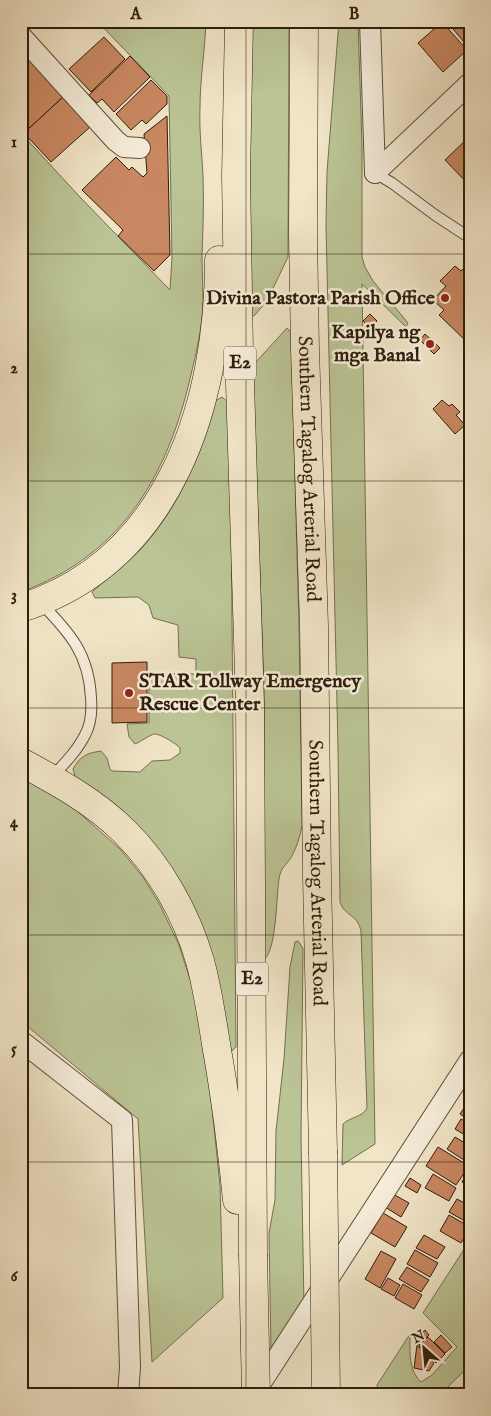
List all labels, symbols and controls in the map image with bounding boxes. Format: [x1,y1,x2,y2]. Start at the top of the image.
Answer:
text: A [130,5,143,25]
text: B [349,5,360,25]
text: 1 [11,133,17,153]
place label: Divina Pastora Parish Office [206,286,436,311]
marker: Divina Pastora Parish Office [439,292,451,304]
place label: Kapilya ng mga Banal [331,320,421,368]
street label: Southern Tagalog Arterial Road [292,336,326,603]
marker: Kapilya ng mga Banal [424,338,436,350]
road number: E2 [224,346,256,379]
text: 2 [10,359,18,379]
text: 3 [11,586,17,606]
place label: STAR Tollway Emergency Rescue Center [139,669,362,717]
marker: STAR Tollway Emergency Rescue Center [123,687,135,699]
street label: Southern Tagalog Arterial Road [303,739,332,1007]
text: 4 [10,813,19,833]
road number: E2 [236,962,268,996]
text: 5 [11,1040,17,1060]
text: 6 [11,1267,19,1287]
north arrow [398,1324,448,1374]
text: N [408,1327,428,1349]

